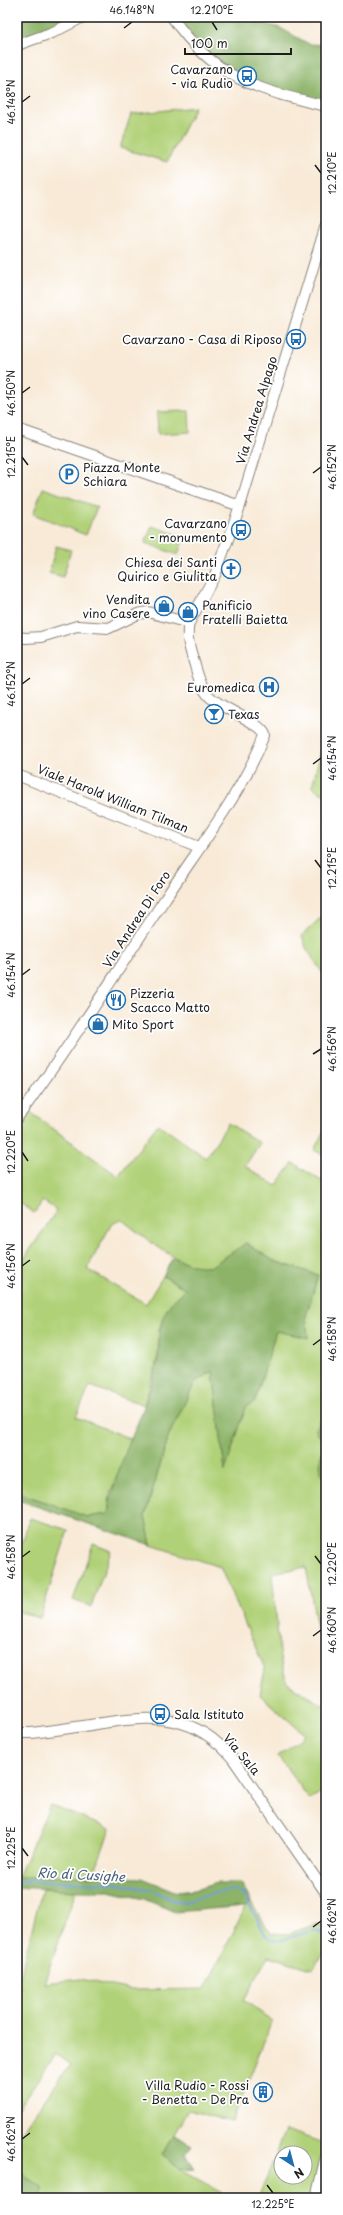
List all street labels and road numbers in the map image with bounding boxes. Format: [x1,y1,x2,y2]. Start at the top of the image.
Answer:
street label: Via Andrea Alpago [231,353,281,466]
street label: Viale Harold William Tilman [35,759,191,837]
street label: Via Andrea Di Foro [98,867,174,971]
street label: Via Sala [219,1729,265,1779]

